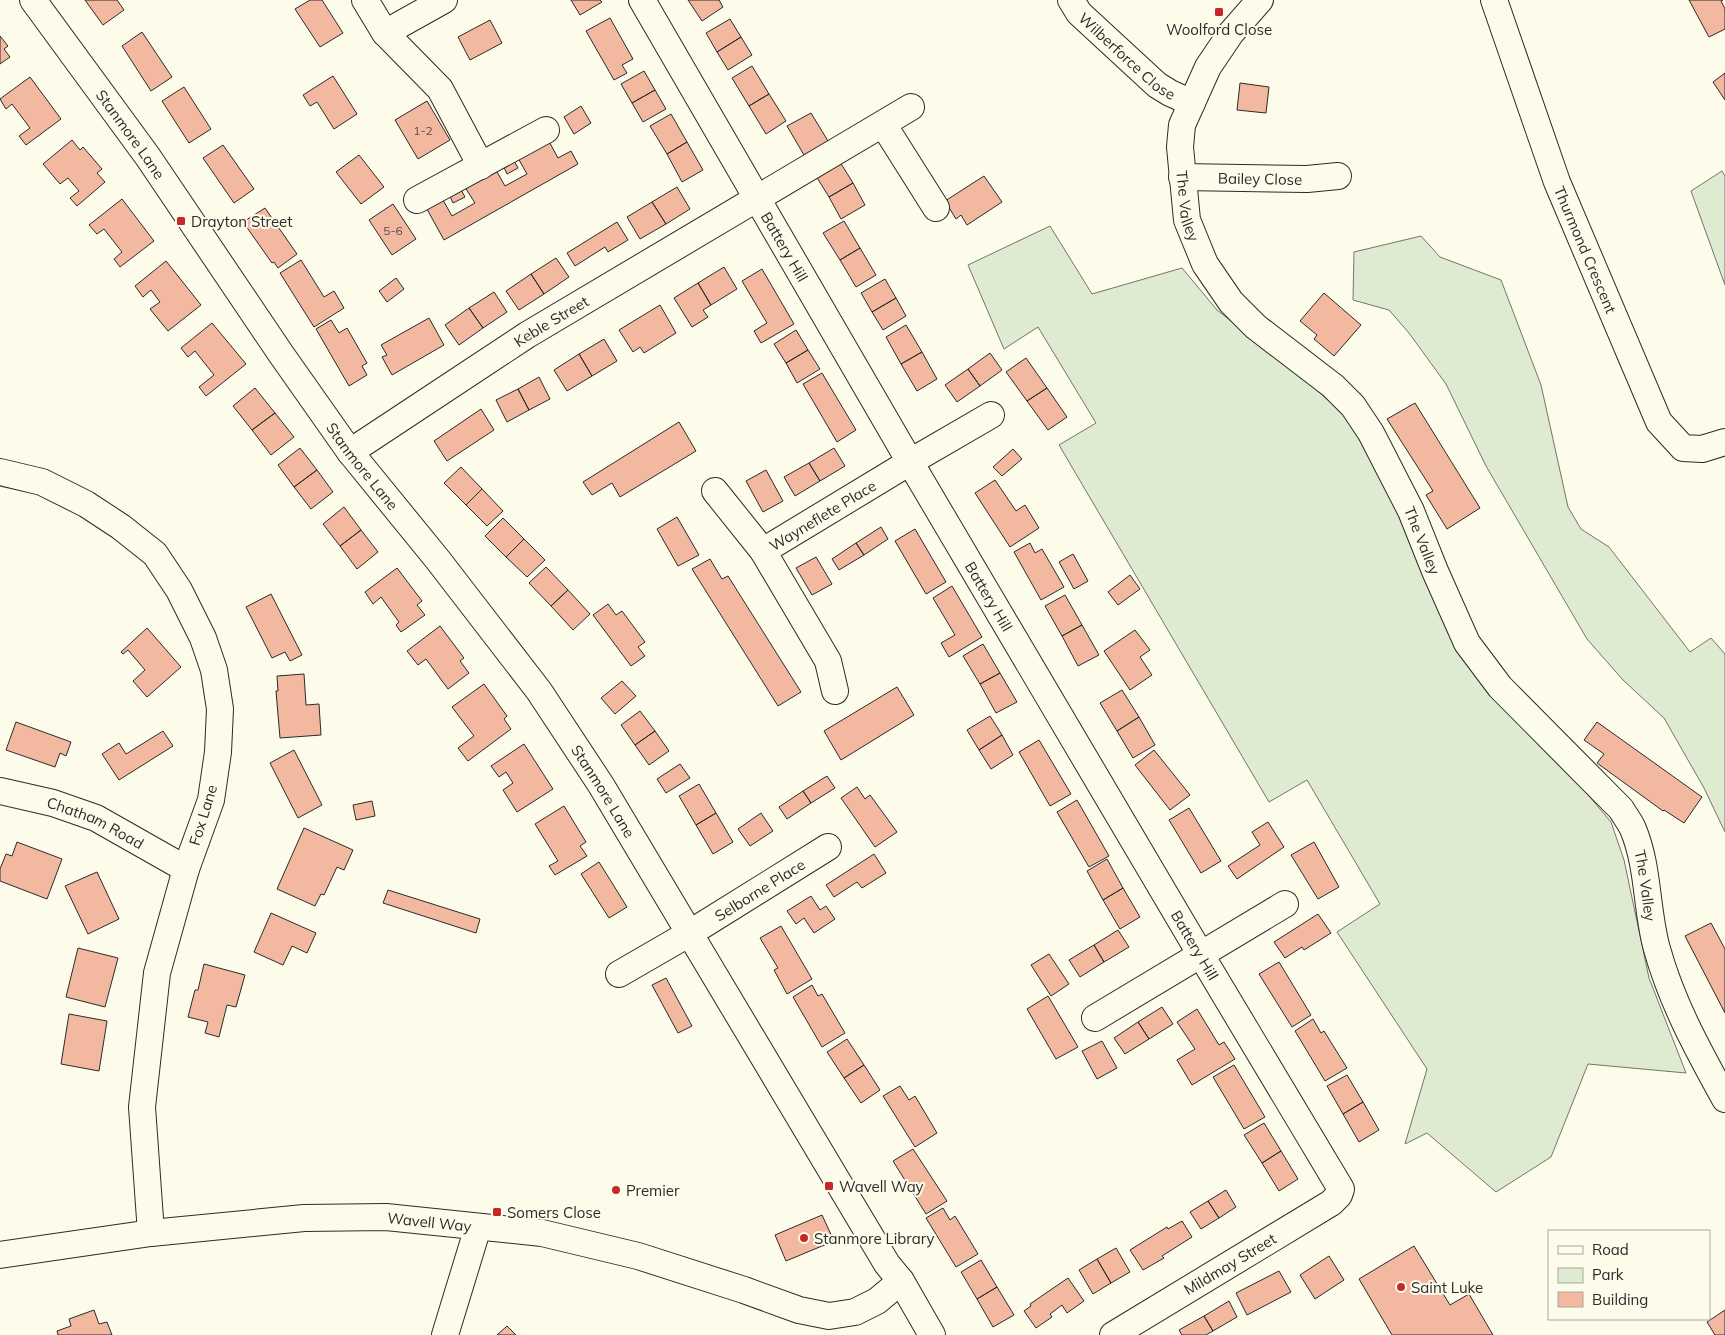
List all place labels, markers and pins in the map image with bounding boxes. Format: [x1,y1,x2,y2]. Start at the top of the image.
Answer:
marker: Woolford Close [1213,6,1225,18]
place label: Woolford Close [1166,20,1272,39]
place label: Drayton Street [191,212,293,231]
marker: Drayton Street [175,215,187,227]
place label: Wavell Way [839,1177,924,1196]
marker: Wavell Way [823,1180,835,1192]
place label: Premier [626,1181,680,1200]
marker: Premier [610,1184,622,1196]
place label: Somers Close [507,1203,601,1222]
marker: Somers Close [491,1206,503,1218]
place label: Stanmore Library [814,1229,935,1248]
marker: Stanmore Library [798,1232,810,1244]
place label: Saint Luke [1411,1278,1483,1297]
marker: Saint Luke [1395,1281,1407,1293]

